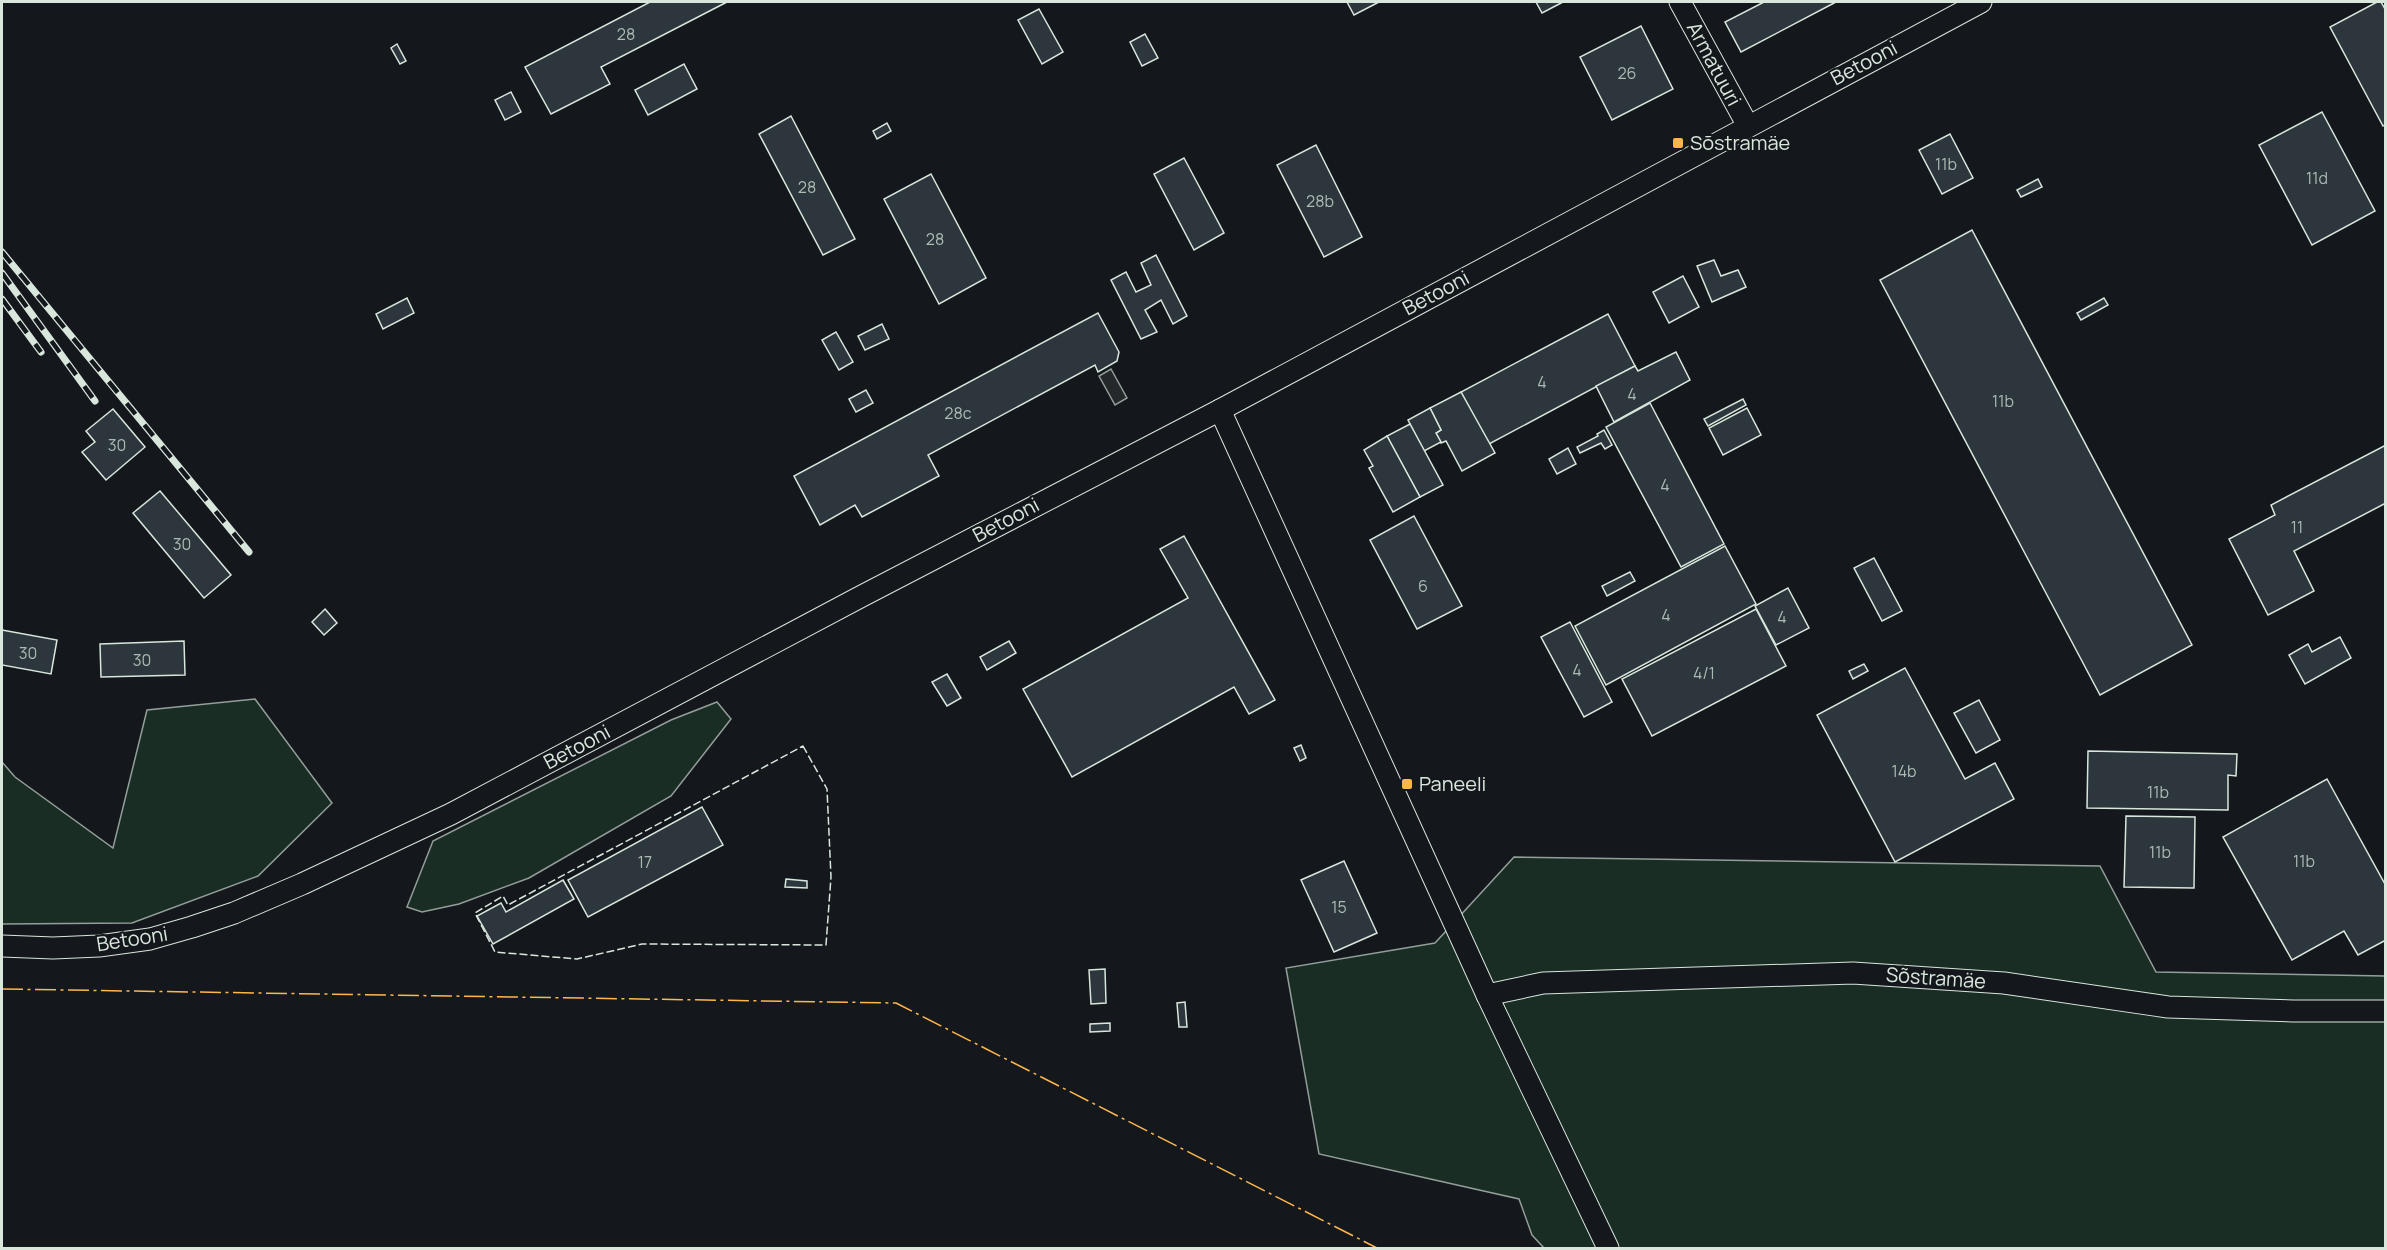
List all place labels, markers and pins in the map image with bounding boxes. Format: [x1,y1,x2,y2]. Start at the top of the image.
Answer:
place label: Sõstramäe [1690,129,1790,156]
marker: Sõstramäe [1671,136,1685,150]
place label: Paneeli [1419,770,1486,797]
marker: Paneeli [1400,777,1414,791]

